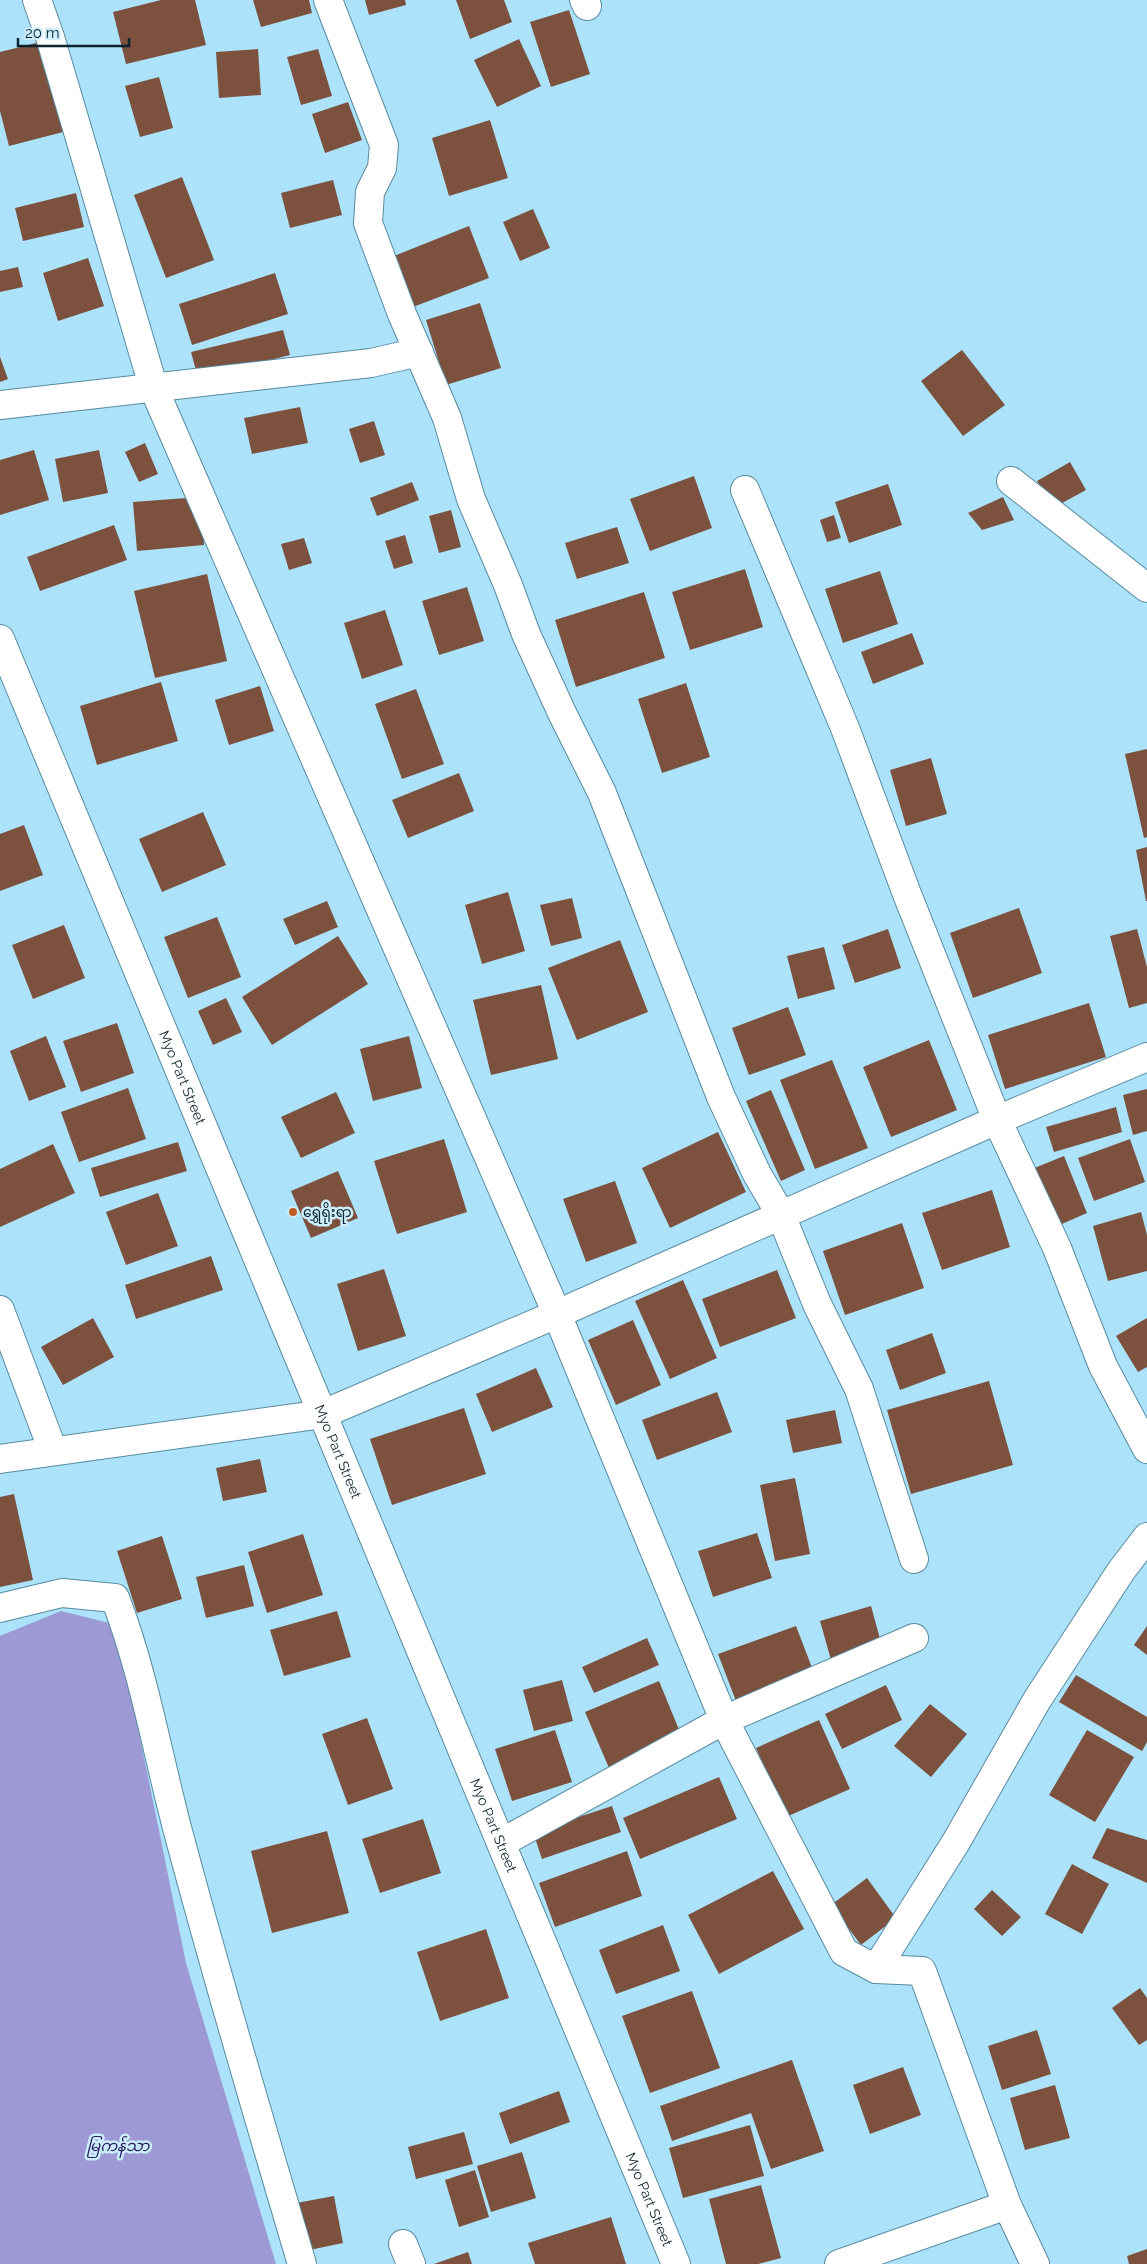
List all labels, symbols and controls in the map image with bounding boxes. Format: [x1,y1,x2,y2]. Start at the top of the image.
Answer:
scale bar [18,15,129,47]
text: 20 m [25,24,60,42]
street label: Myo Part Street [156,1028,209,1127]
place label: ရွှေရိုးရာ [303,1202,352,1224]
marker: ရွှေရိုးရာ [287,1206,299,1218]
street label: Myo Part Street [311,1402,365,1501]
street label: Myo Part Street [467,1776,520,1875]
water label: မြကန်သာ [87,2135,151,2158]
street label: Myo Part Street [623,2150,676,2249]

